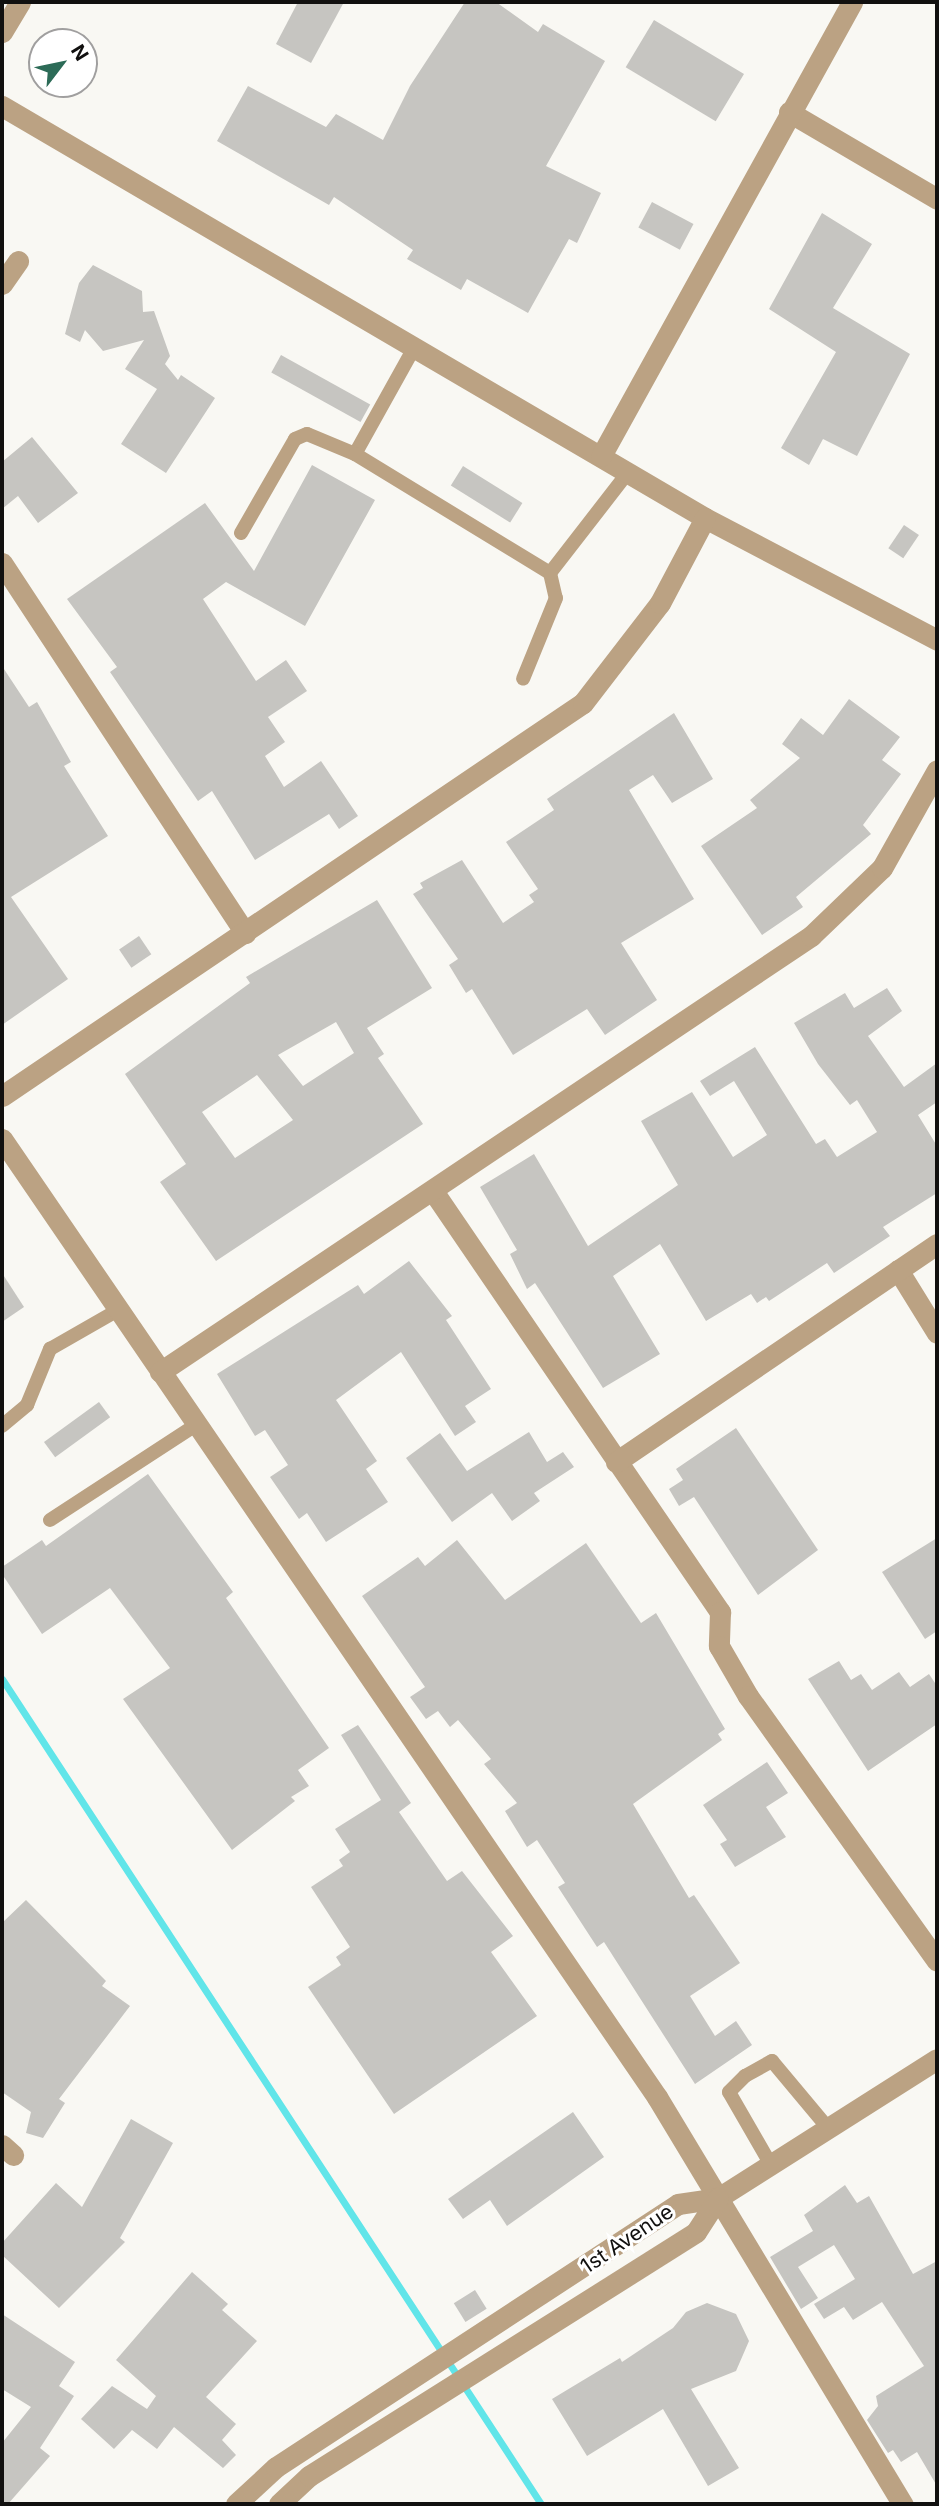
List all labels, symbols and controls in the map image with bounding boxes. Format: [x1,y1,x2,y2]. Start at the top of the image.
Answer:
north arrow [28,28,98,98]
text: N [66,40,93,65]
street label: 1st Avenue [576,2199,678,2279]

